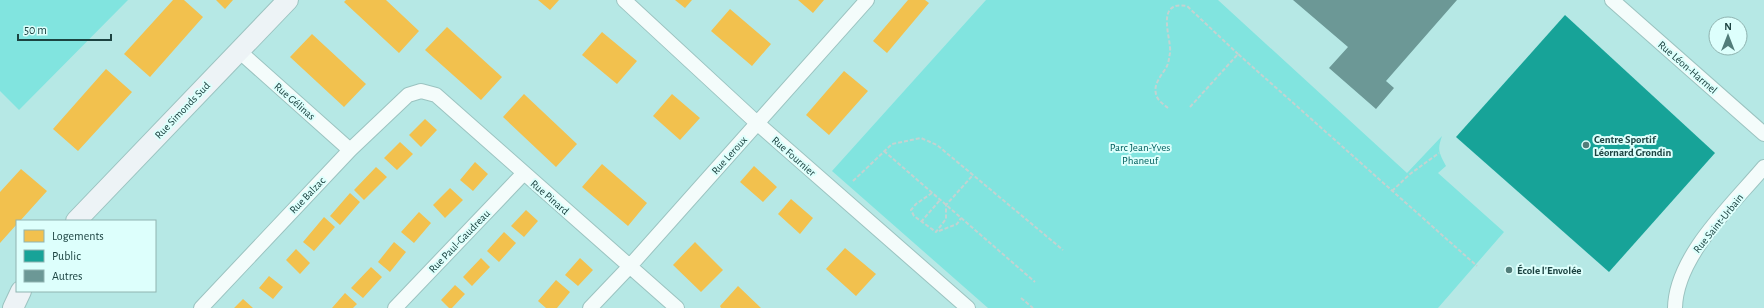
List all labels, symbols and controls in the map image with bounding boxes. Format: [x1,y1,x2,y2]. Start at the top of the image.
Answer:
scale bar [18,16,111,42]
north arrow [1708,16,1748,56]
text: N [1724,21,1732,32]
text: 50 m [24,24,47,36]
street label: Rue Léon-Harmel [1656,39,1719,96]
street label: Rue Simonds Sud [153,80,212,141]
street label: Rue Gélinas [272,81,317,122]
street label: Rue Leroux [709,134,749,177]
street label: Rue Fournier [770,134,818,179]
place label: Centre Sportif Léornard Grondin [1594,134,1671,158]
marker: Centre Sportif Léornard Grondin [1581,140,1591,150]
park label: Parc Jean-Yves Phaneuf [1110,142,1170,166]
street label: Rue Balzac [287,174,328,216]
street label: Rue Pinard [528,178,571,217]
street label: Rue Saint-Urbain [1691,192,1745,255]
street label: Rue Paul-Gaudreau [427,207,492,275]
legend [16,220,156,292]
text: Logements [52,230,104,242]
text: Public [52,250,81,262]
place label: École l'Envolée [1517,264,1582,276]
marker: École l'Envolée [1504,265,1514,275]
text: Autres [52,270,82,282]

